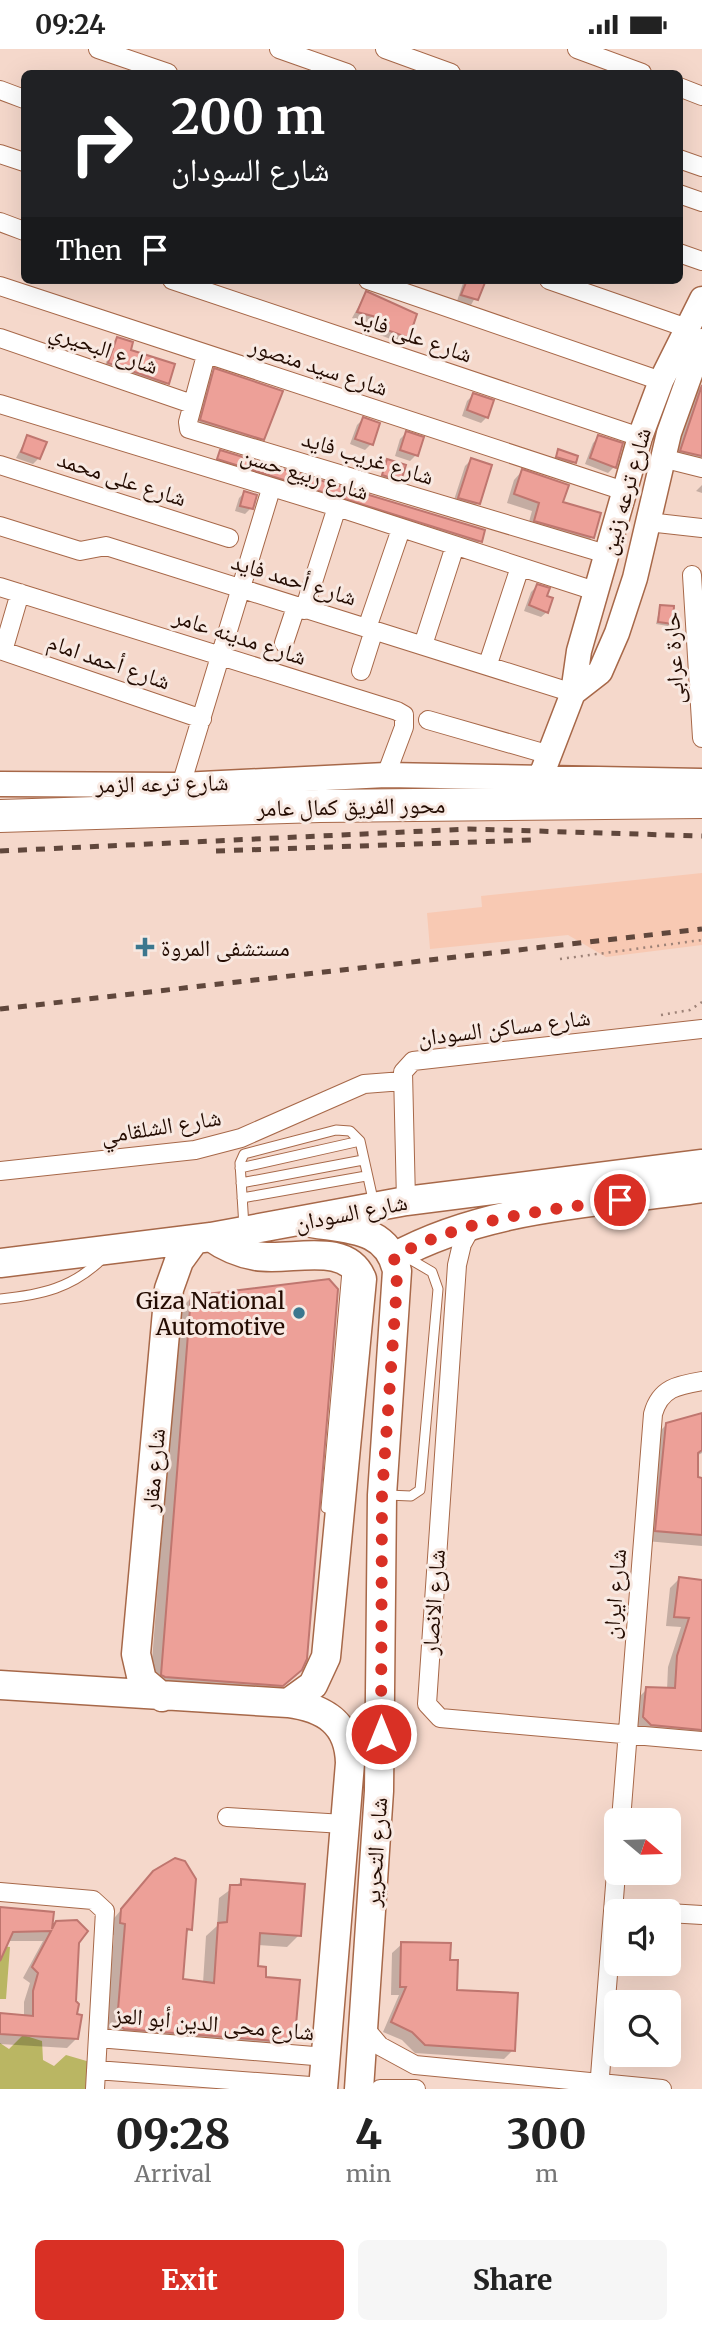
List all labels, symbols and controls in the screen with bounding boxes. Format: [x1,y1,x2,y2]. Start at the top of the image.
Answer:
text: 09:24 [35,8,106,41]
text: 200 m [171,86,325,147]
icon: right [56,98,147,189]
text: شارع السودان [171,150,330,190]
icon: arrive [136,231,174,269]
text: Then [56,234,122,267]
street label: شارع على فايد [351,301,476,370]
street label: شارع البحيري [44,316,162,385]
street label: شارع سيد منصور [245,330,392,403]
street label: شارع غريب فايد [298,423,437,492]
street label: شارع ترعه زنين [593,424,658,558]
street label: شارع ربيع حسن [237,440,373,507]
street label: شارع على محمد [54,444,190,513]
street label: شارع أحمد فايد [228,546,360,613]
street label: شارع مدينه عامر [169,601,310,672]
street label: حارة عرابى [656,611,690,705]
street label: شارع أحمد امام [43,626,174,697]
street label: شارع ترعه الزمر [94,767,229,800]
street label: محور الفريق كمال عامر [255,790,446,822]
place label: مستشفى المروة [161,933,290,962]
marker: مستشفى المروة [135,937,155,957]
street label: شارع مساكن السودان [416,1002,592,1053]
street label: شارع الشلقامي [99,1102,224,1155]
pin [590,1170,650,1230]
icon: arrive [601,1181,639,1219]
street label: شارع السودان [292,1187,410,1238]
place label: Giza National Automotive [136,1286,285,1341]
marker: Giza National Automotive [291,1305,307,1321]
street label: شارع مقار [135,1427,172,1514]
street label: شارع الانصار [415,1548,452,1657]
street label: شارع ايران [596,1548,633,1641]
position arrow [344,1697,418,1771]
street label: شارع التحرير [357,1796,394,1909]
north arrow [604,1808,681,1885]
map controls [604,1808,681,2067]
button: sound [604,1899,681,1976]
button: search [604,1990,681,2067]
street label: شارع محى الدين أبو العز [111,2000,316,2047]
text: 09:28 [115,2108,230,2160]
text: 4 [355,2108,382,2160]
text: 300 [507,2108,587,2160]
text: Arrival [134,2159,211,2188]
text: min [346,2159,391,2188]
text: m [535,2159,558,2188]
button: Exit [35,2240,344,2320]
button: Share [358,2240,667,2320]

